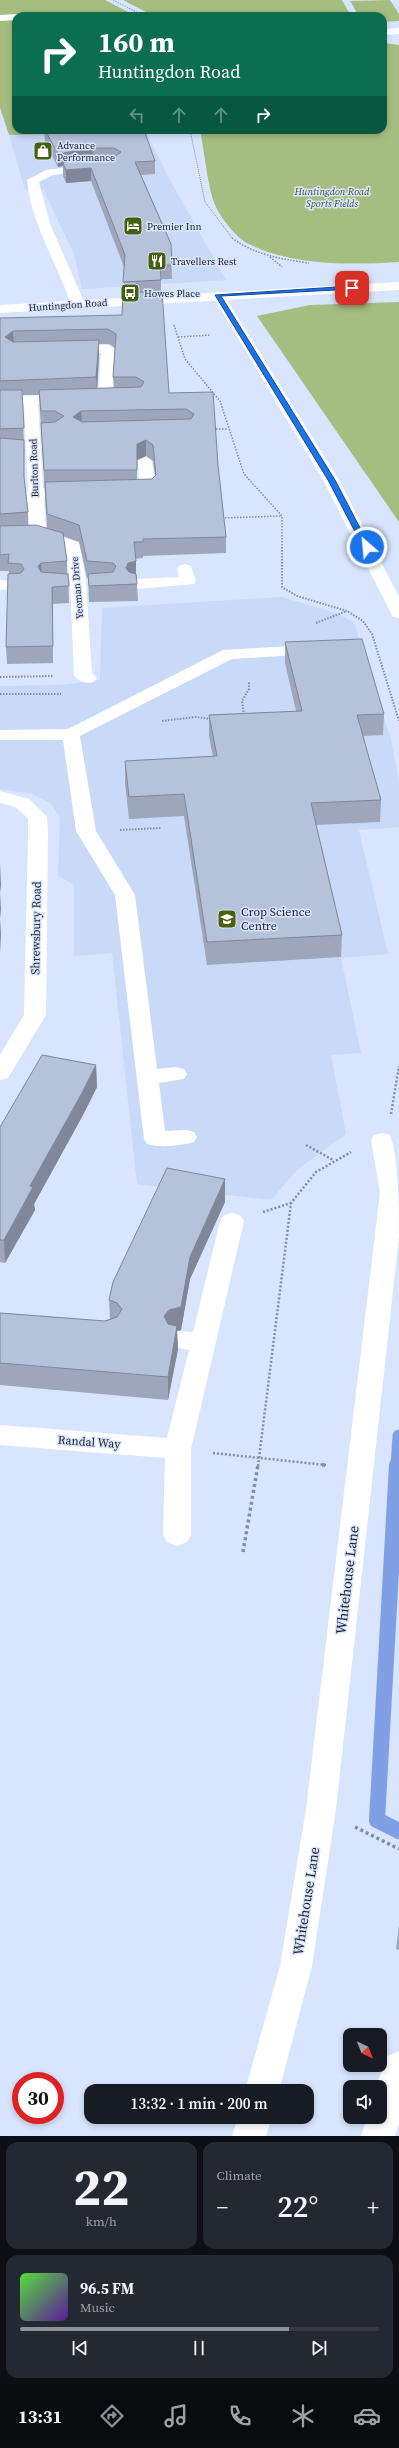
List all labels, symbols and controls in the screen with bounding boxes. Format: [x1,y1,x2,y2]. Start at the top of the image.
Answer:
text: 160 m [98,23,175,61]
icon: right [32,28,84,80]
text: Huntingdon Road [98,59,240,84]
icon: left [126,104,148,126]
icon: ahead [168,104,190,126]
icon: ahead [210,104,232,126]
icon: right [252,104,274,126]
place label: Advance Performance [57,139,115,164]
shop icon: Advance Performance [32,140,54,162]
park label: Huntingdon Road Sports Fields [294,185,370,210]
hotel icon: Premier Inn [122,215,144,237]
place label: Premier Inn [147,220,202,233]
restaurant icon: Travellers Rest [146,250,168,272]
place label: Travellers Rest [171,255,237,268]
pin [335,271,369,305]
icon: arrive [341,277,363,299]
bus stop icon: Howes Place [119,282,141,304]
place label: Howes Place [144,287,200,300]
street label: Huntingdon Road [28,296,108,314]
street label: Burlton Road [26,438,42,498]
position arrow [346,526,388,568]
street label: Yeoman Drive [68,556,86,620]
street label: Shrewsbury Road [27,881,45,975]
place label: Crop Science Centre [241,904,311,934]
school or university icon: Crop Science Centre [216,908,238,930]
street label: Randal Way [57,1432,122,1452]
street label: Whitehouse Lane [330,1525,364,1635]
street label: Whitehouse Lane [288,1845,324,1957]
north arrow [343,2028,387,2072]
map controls [343,2028,387,2124]
speed limit sign: 30 [12,2072,64,2124]
button: sound [343,2080,387,2124]
text: 13:32 · 1 min · 200 m [131,2093,267,2114]
text: 22 [73,2151,129,2222]
text: Climate [217,2167,262,2184]
text: 22° [277,2186,318,2227]
text: − [217,2192,228,2222]
text: + [367,2192,379,2222]
text: km/h [86,2213,117,2230]
text: 96.5 FM [80,2278,134,2299]
text: Music [80,2299,115,2316]
icon: previous [69,2337,91,2359]
icon: pause [188,2337,210,2359]
icon: next [308,2337,330,2359]
icon: directions [98,2402,126,2430]
icon: music [162,2402,190,2430]
icon: phone [226,2402,254,2430]
icon: climate [289,2402,317,2430]
icon: car [353,2402,381,2430]
text: 13:31 [18,2404,62,2429]

